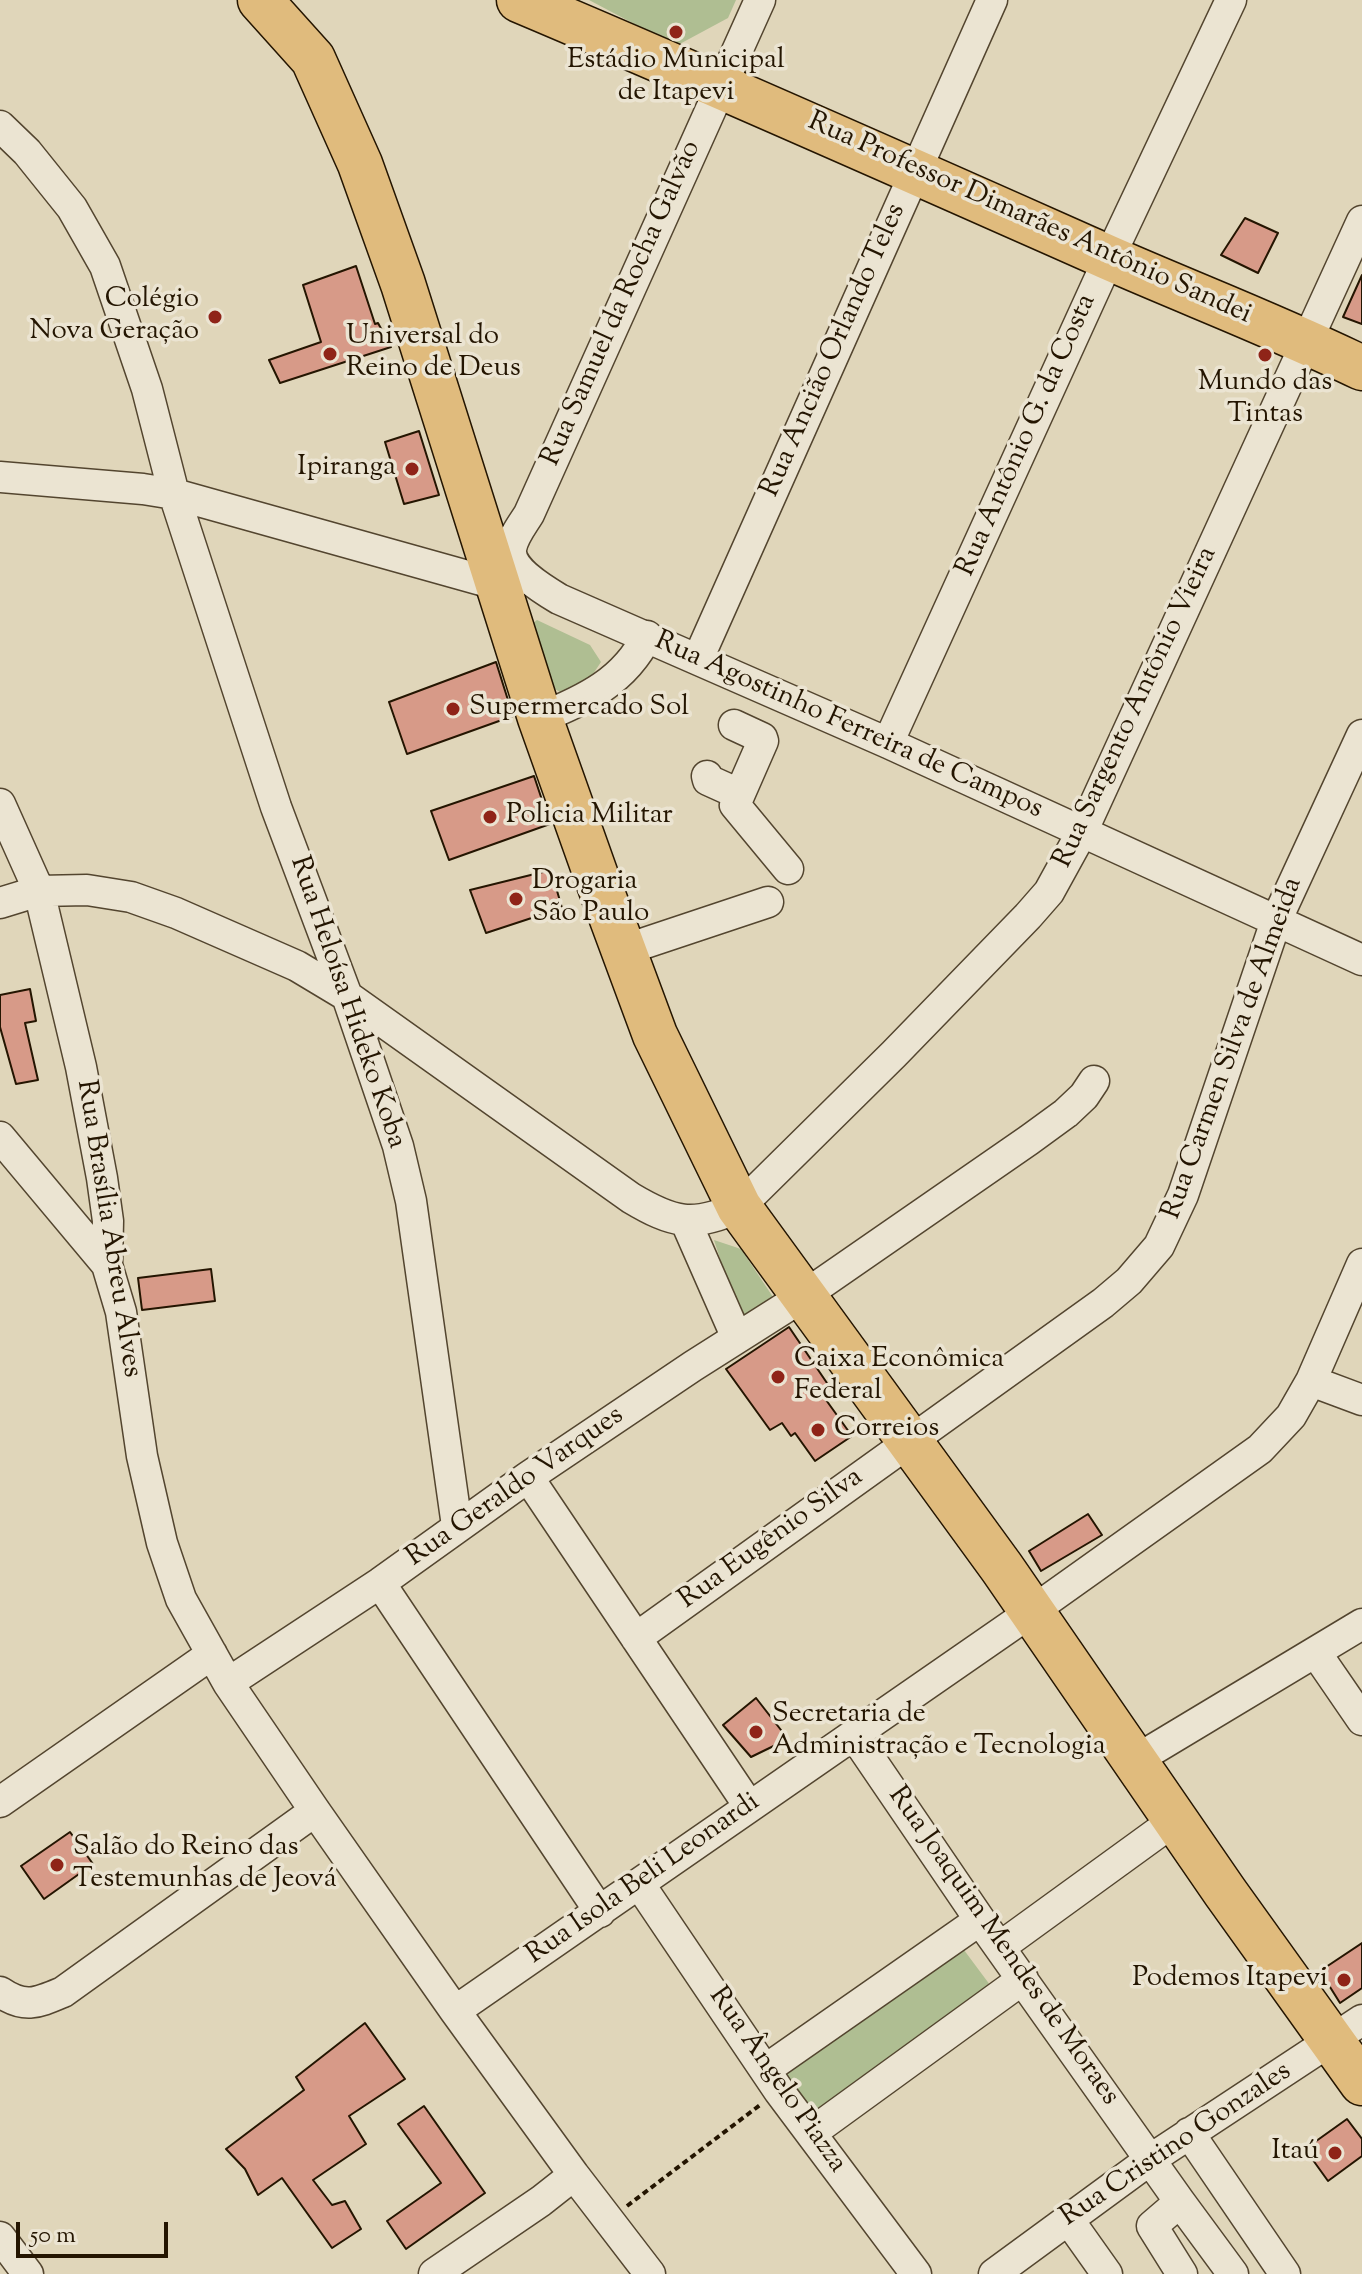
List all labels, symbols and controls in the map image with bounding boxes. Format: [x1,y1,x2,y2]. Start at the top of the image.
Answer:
marker: Estádio Municipal de Itapevi [667,23,685,41]
place label: Estádio Municipal de Itapevi [567,45,785,111]
street label: Rua Professor Dimarães Antônio Sandei [802,107,1256,333]
street label: Rua Samuel da Rocha Galvão [536,136,710,472]
street label: Rua Ancião Orlando Teles [755,199,915,503]
place label: Colégio Nova Geração [30,284,199,350]
street label: Rua Antônio G. da Costa [951,290,1105,582]
marker: Colégio Nova Geração [206,308,224,326]
place label: Universal do Reino de Deus [346,321,521,387]
marker: Universal do Reino de Deus [321,345,339,363]
marker: Mundo das Tintas [1256,346,1274,364]
place label: Mundo das Tintas [1198,367,1332,433]
place label: Ipiranga [297,452,396,486]
marker: Ipiranga [403,460,421,478]
street label: Rua Sargento Antônio Vieira [1048,542,1226,874]
street label: Rua Agostinho Ferreira de Campos [649,626,1047,828]
place label: Supermercado Sol [469,692,689,726]
marker: Supermercado Sol [444,700,462,718]
place label: Policia Militar [506,800,673,834]
marker: Policia Militar [481,808,499,826]
street label: Rua Heloísa Hideko Koba [280,853,412,1153]
place label: Drogaria São Paulo [532,866,649,932]
street label: Rua Carmen Silva de Almeida [1156,874,1312,1224]
marker: Drogaria São Paulo [507,890,525,908]
street label: Rua Brasília Abreu Alves [67,1078,147,1380]
place label: Caixa Econômica Federal [794,1344,1004,1410]
marker: Caixa Econômica Federal [769,1368,787,1386]
street label: Rua Geraldo Varques [401,1400,631,1576]
place label: Correios [834,1413,939,1447]
marker: Correios [809,1421,827,1439]
street label: Rua Eugênio Silva [673,1462,871,1618]
place label: Secretaria de Administração e Tecnologia [772,1699,1106,1765]
marker: Secretaria de Administração e Tecnologia [747,1723,765,1741]
street label: Rua Joaquim Mendes de Moraes [879,1781,1125,2113]
street label: Rua Isola Beli Leonardi [521,1787,767,1973]
place label: Salão do Reino das Testemunhas de Jeová [73,1832,337,1898]
marker: Salão do Reino das Testemunhas de Jeová [48,1856,66,1874]
place label: Podemos Itapevi [1132,1963,1328,1997]
marker: Podemos Itapevi [1335,1971,1353,1989]
street label: Rua Ângelo Piazza [699,1982,853,2180]
street label: Rua Cristino Gonzales [1055,2056,1299,2236]
place label: Itaú [1272,2136,1319,2170]
marker: Itaú [1326,2144,1344,2162]
scale bar [20,2206,172,2256]
text: 50 m [30,2219,76,2253]

